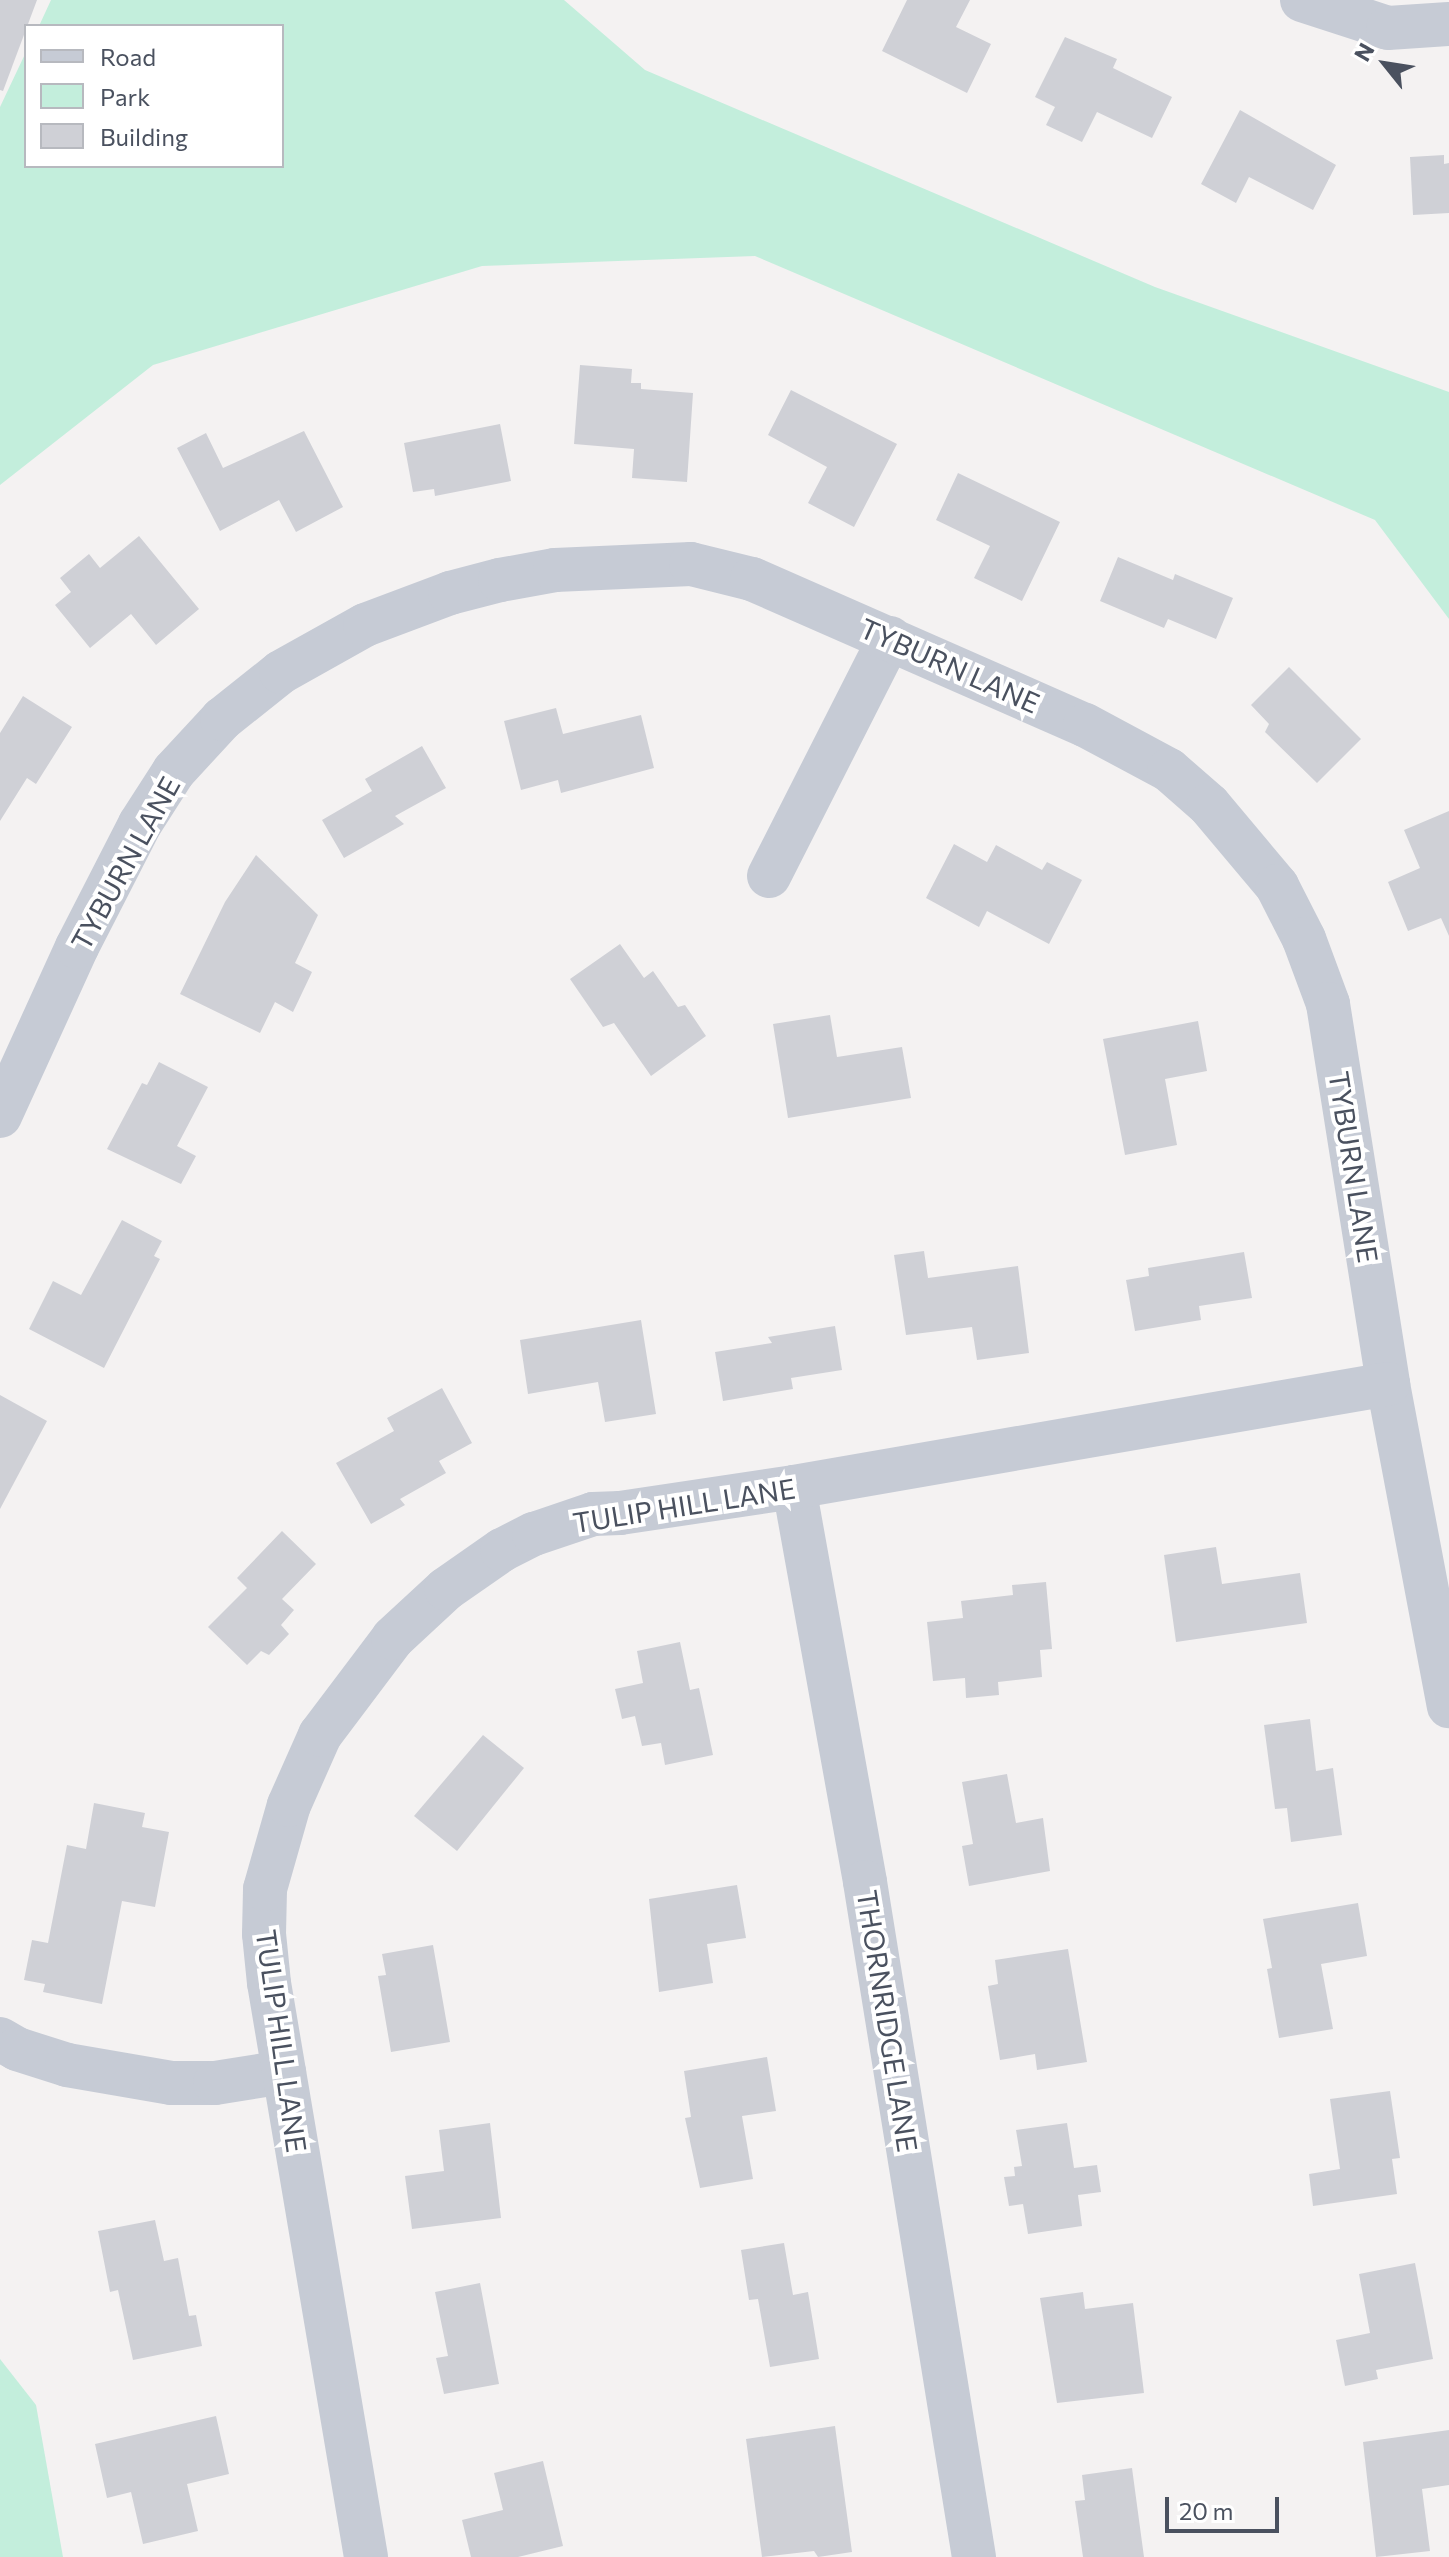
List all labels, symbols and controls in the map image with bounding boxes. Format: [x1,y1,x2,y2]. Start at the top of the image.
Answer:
legend [24,24,284,168]
north arrow [1345,24,1425,104]
text: N [1348,38,1380,66]
text: Road [100,42,156,71]
text: Park [100,82,150,111]
text: Building [100,122,188,151]
street label: TYBURN LANE [855,610,1045,720]
street label: TYBURN LANE [64,770,186,956]
street label: TYBURN LANE [1322,1069,1386,1265]
street label: TULIP HILL LANE [571,1471,797,1539]
street label: THORNRIDGE LANE [851,1888,925,2154]
street label: TULIP HILL LANE [250,1928,314,2154]
scale bar [1169,2481,1283,2531]
text: 20 m [1179,2496,1233,2525]

